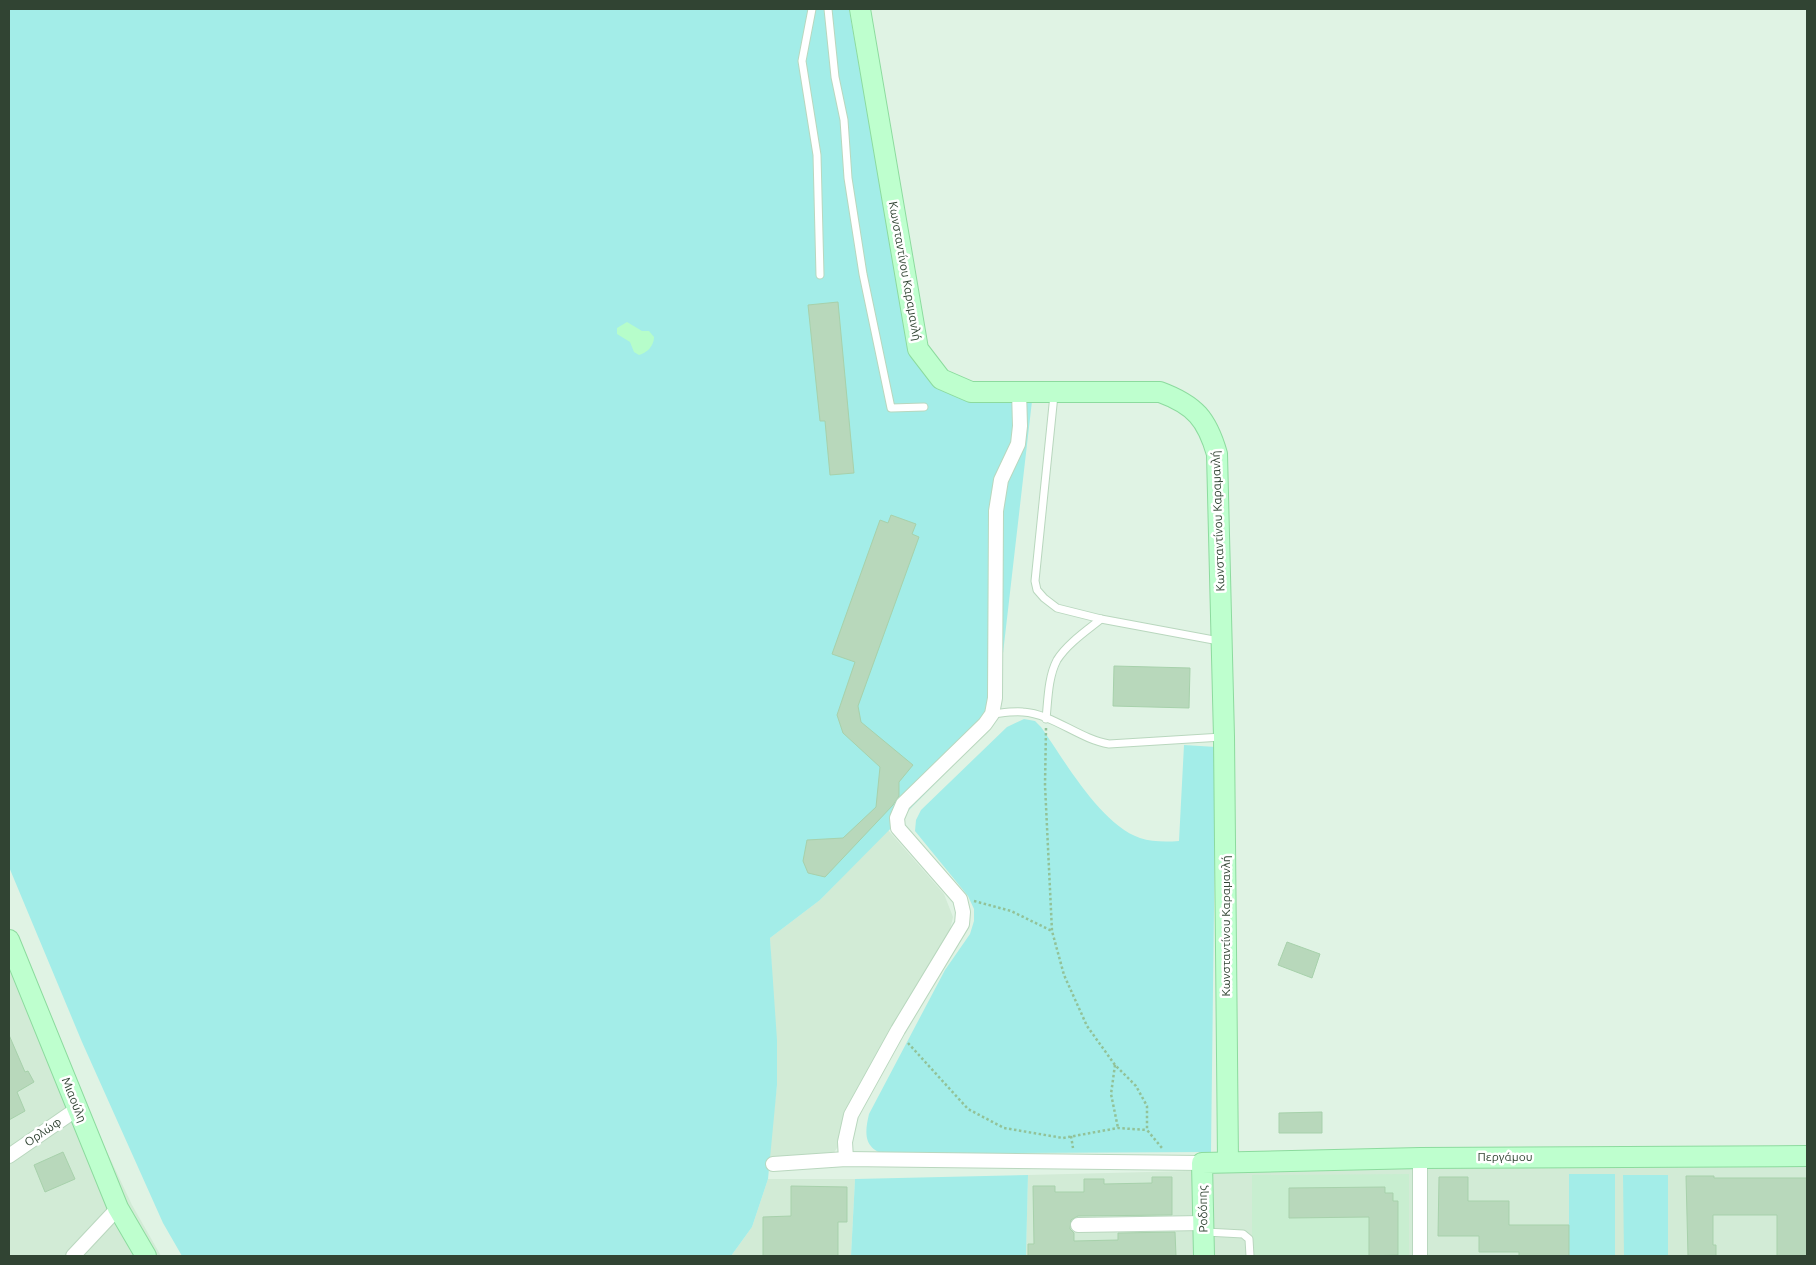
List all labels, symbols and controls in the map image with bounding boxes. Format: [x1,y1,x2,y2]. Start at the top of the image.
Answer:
street label: Κωνσταντίνου Καραμανλή [887,200,924,341]
street label: Κωνσταντίνου Καραμανλή [1209,450,1226,592]
street label: Κωνσταντίνου Καραμανλή [1219,855,1232,997]
street label: Μιαούλη [60,1075,89,1124]
street label: Ορλώφ [22,1115,64,1149]
street label: Περγάμου [1477,1150,1533,1163]
street label: Ροδόπης [1196,1185,1210,1233]

